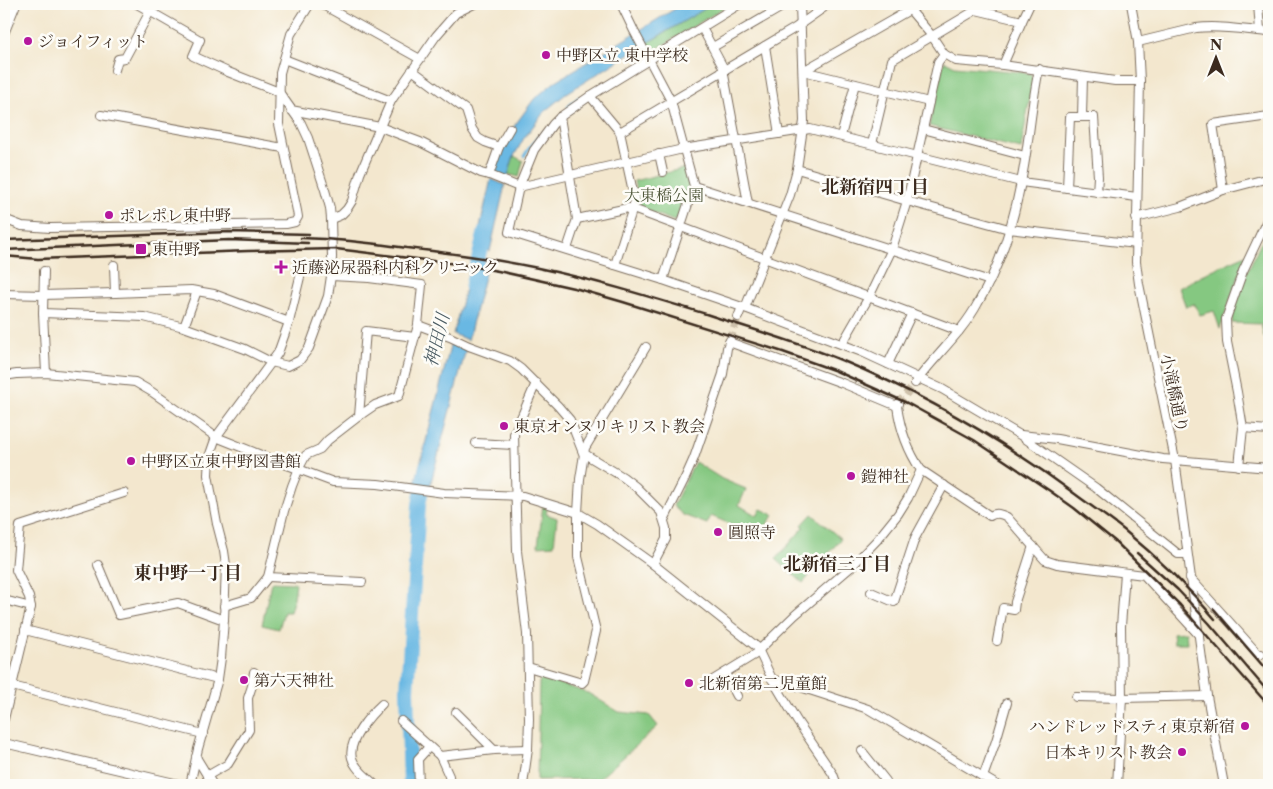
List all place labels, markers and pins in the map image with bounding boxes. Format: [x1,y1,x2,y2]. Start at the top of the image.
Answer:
place label: ジョイフィット [38,31,148,51]
marker: ジョイフィット [22,35,34,47]
place label: 中野区立 東中学校 [556,45,688,65]
marker: 中野区立 東中学校 [540,49,552,61]
place label: ポレポレ東中野 [119,205,231,225]
marker: ポレポレ東中野 [103,209,115,221]
place label: 東中野 [152,239,200,259]
marker: 東中野 [134,242,148,256]
place label: 近藤泌尿器科内科クリニック [292,257,499,277]
marker: 近藤泌尿器科内科クリニック [274,260,288,274]
place label: 東京オンヌリキリスト教会 [514,416,705,436]
marker: 東京オンヌリキリスト教会 [498,420,510,432]
place label: 中野区立東中野図書館 [141,451,301,471]
marker: 中野区立東中野図書館 [125,455,137,467]
place label: 鎧神社 [861,466,909,486]
marker: 鎧神社 [845,470,857,482]
place label: 圓照寺 [728,522,776,542]
marker: 圓照寺 [712,526,724,538]
place label: 第六天神社 [254,670,334,690]
place label: 北新宿第二児童館 [699,673,827,693]
marker: 第六天神社 [238,674,250,686]
marker: 北新宿第二児童館 [683,677,695,689]
place label: ハンドレッドスティ東京新宿 [1029,716,1235,736]
marker: ハンドレッドスティ東京新宿 [1239,720,1251,732]
place label: 日本キリスト教会 [1044,742,1172,762]
marker: 日本キリスト教会 [1176,746,1188,758]

